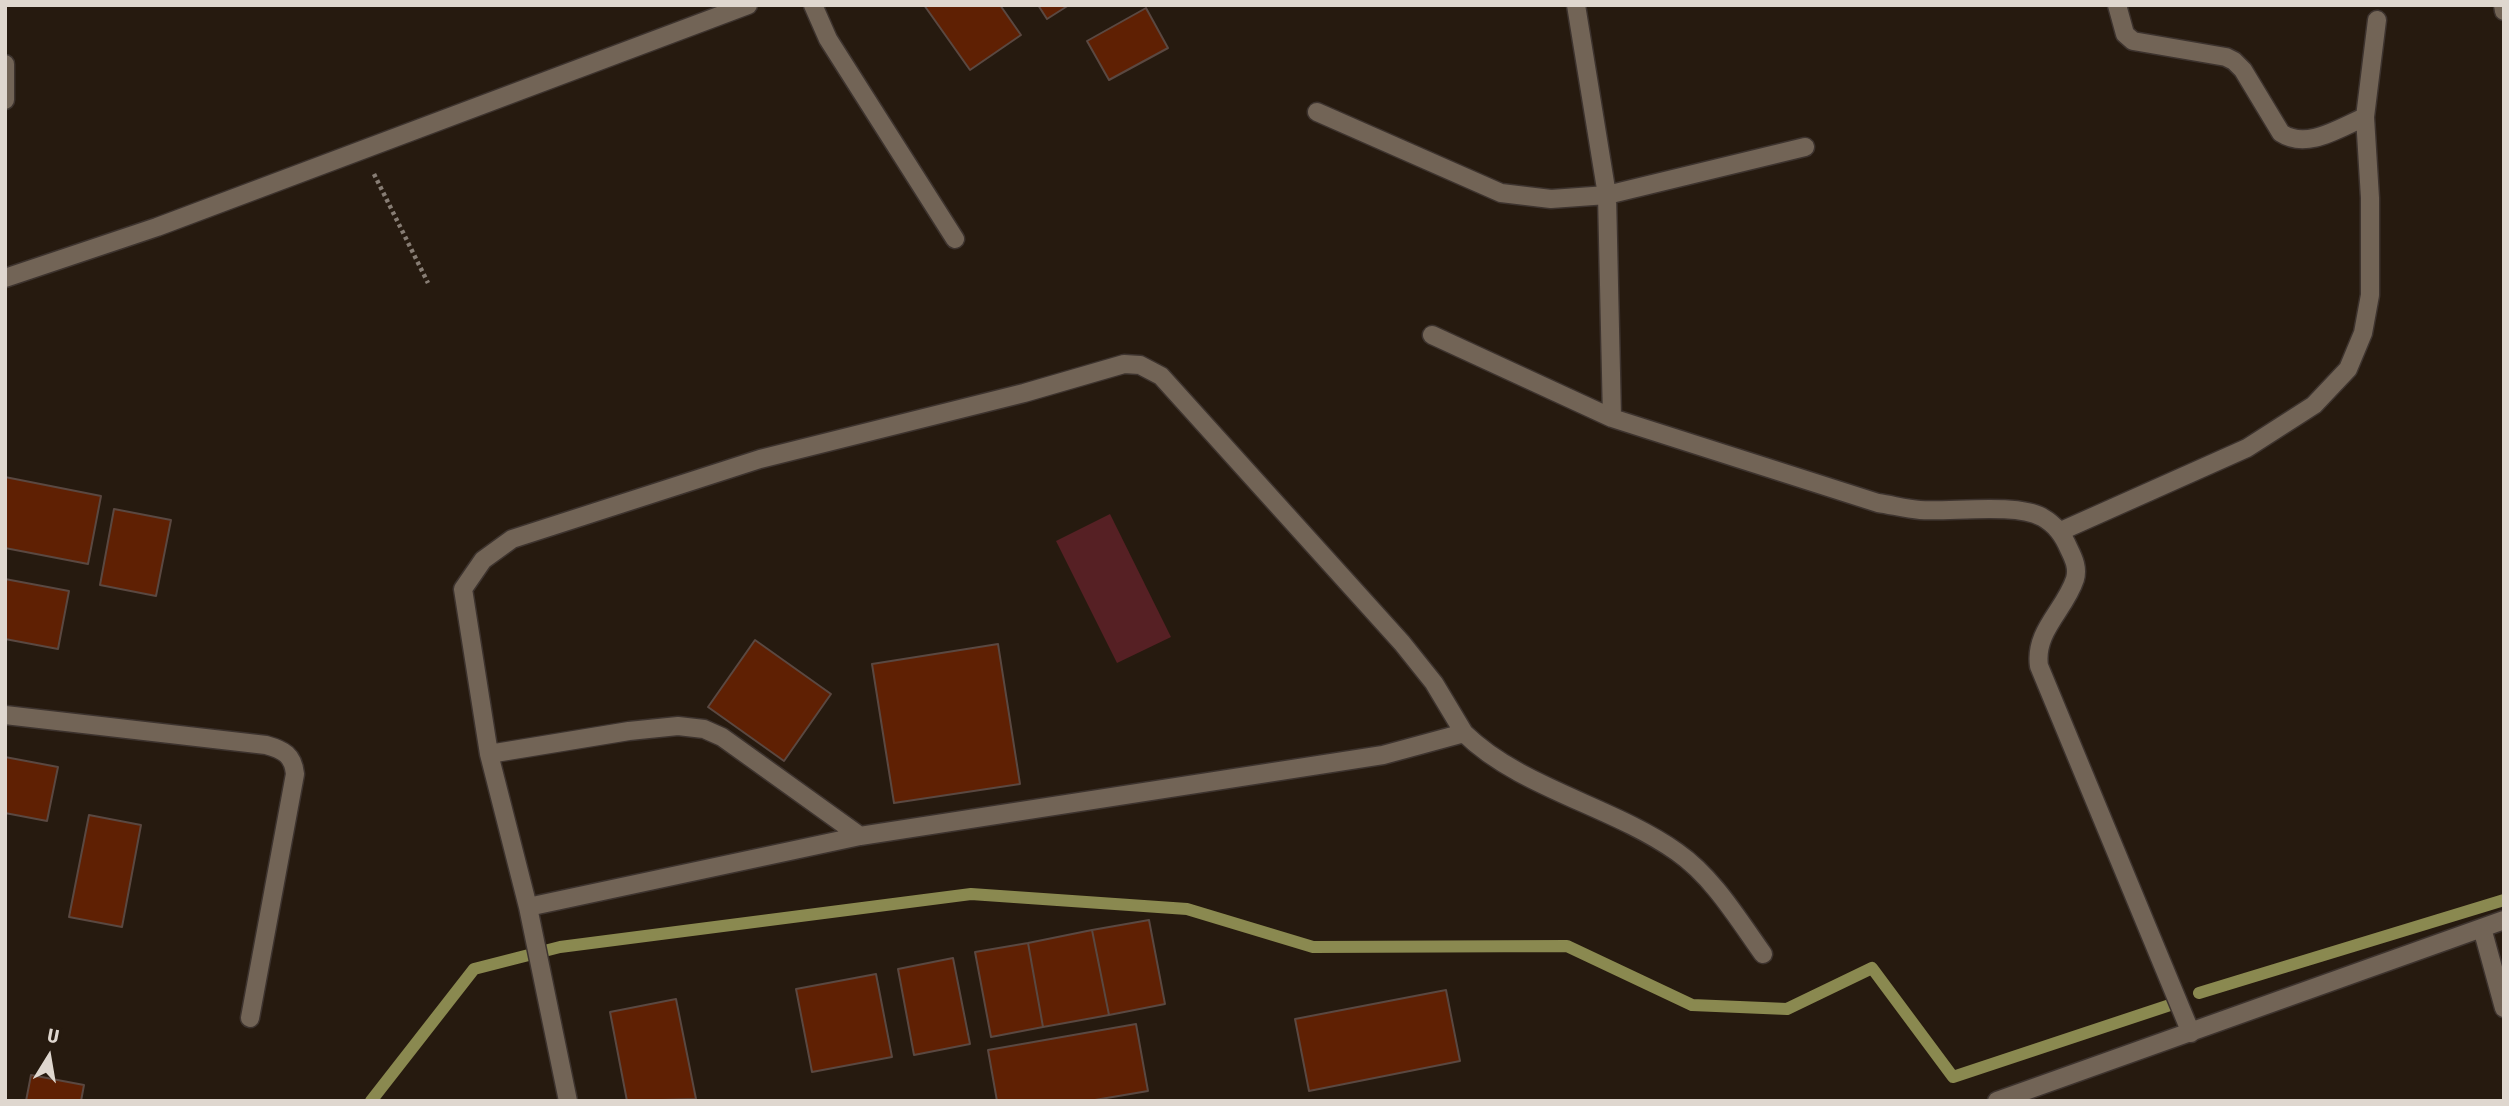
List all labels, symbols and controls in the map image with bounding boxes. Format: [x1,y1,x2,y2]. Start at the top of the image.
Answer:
north arrow [14,1022,84,1092]
text: U [45,1024,61,1048]

